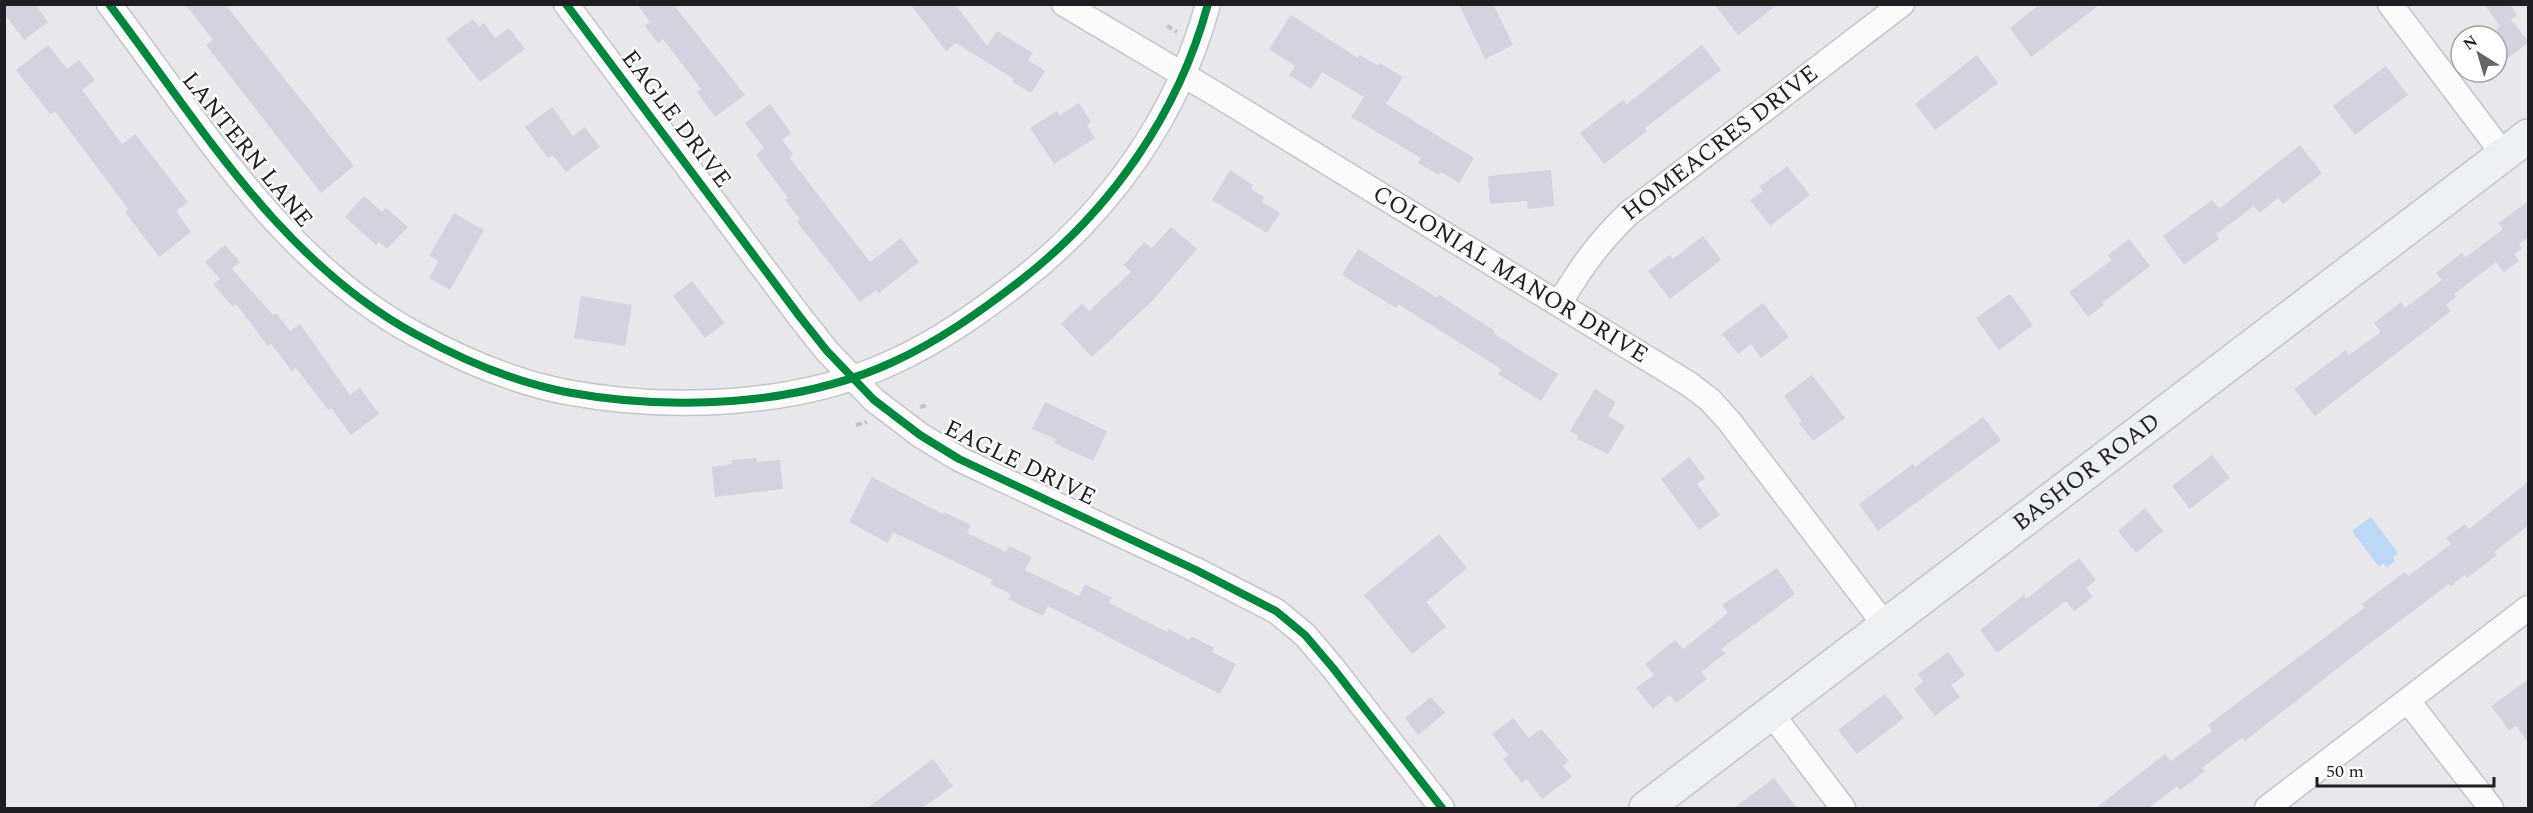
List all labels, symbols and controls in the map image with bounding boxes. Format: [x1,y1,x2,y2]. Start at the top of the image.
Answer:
north arrow [2449,24,2509,84]
text: N [2458,29,2483,56]
street label: EAGLE DRIVE [612,42,740,196]
street label: HOMEACRES DRIVE [1614,56,1826,230]
street label: LANTERN LANE [173,64,321,236]
street label: COLONIAL MANOR DRIVE [1366,176,1655,373]
street label: BASHOR ROAD [2005,404,2168,540]
street label: EAGLE DRIVE [938,411,1102,515]
scale bar [2317,750,2494,788]
text: 50 m [2326,758,2364,785]

